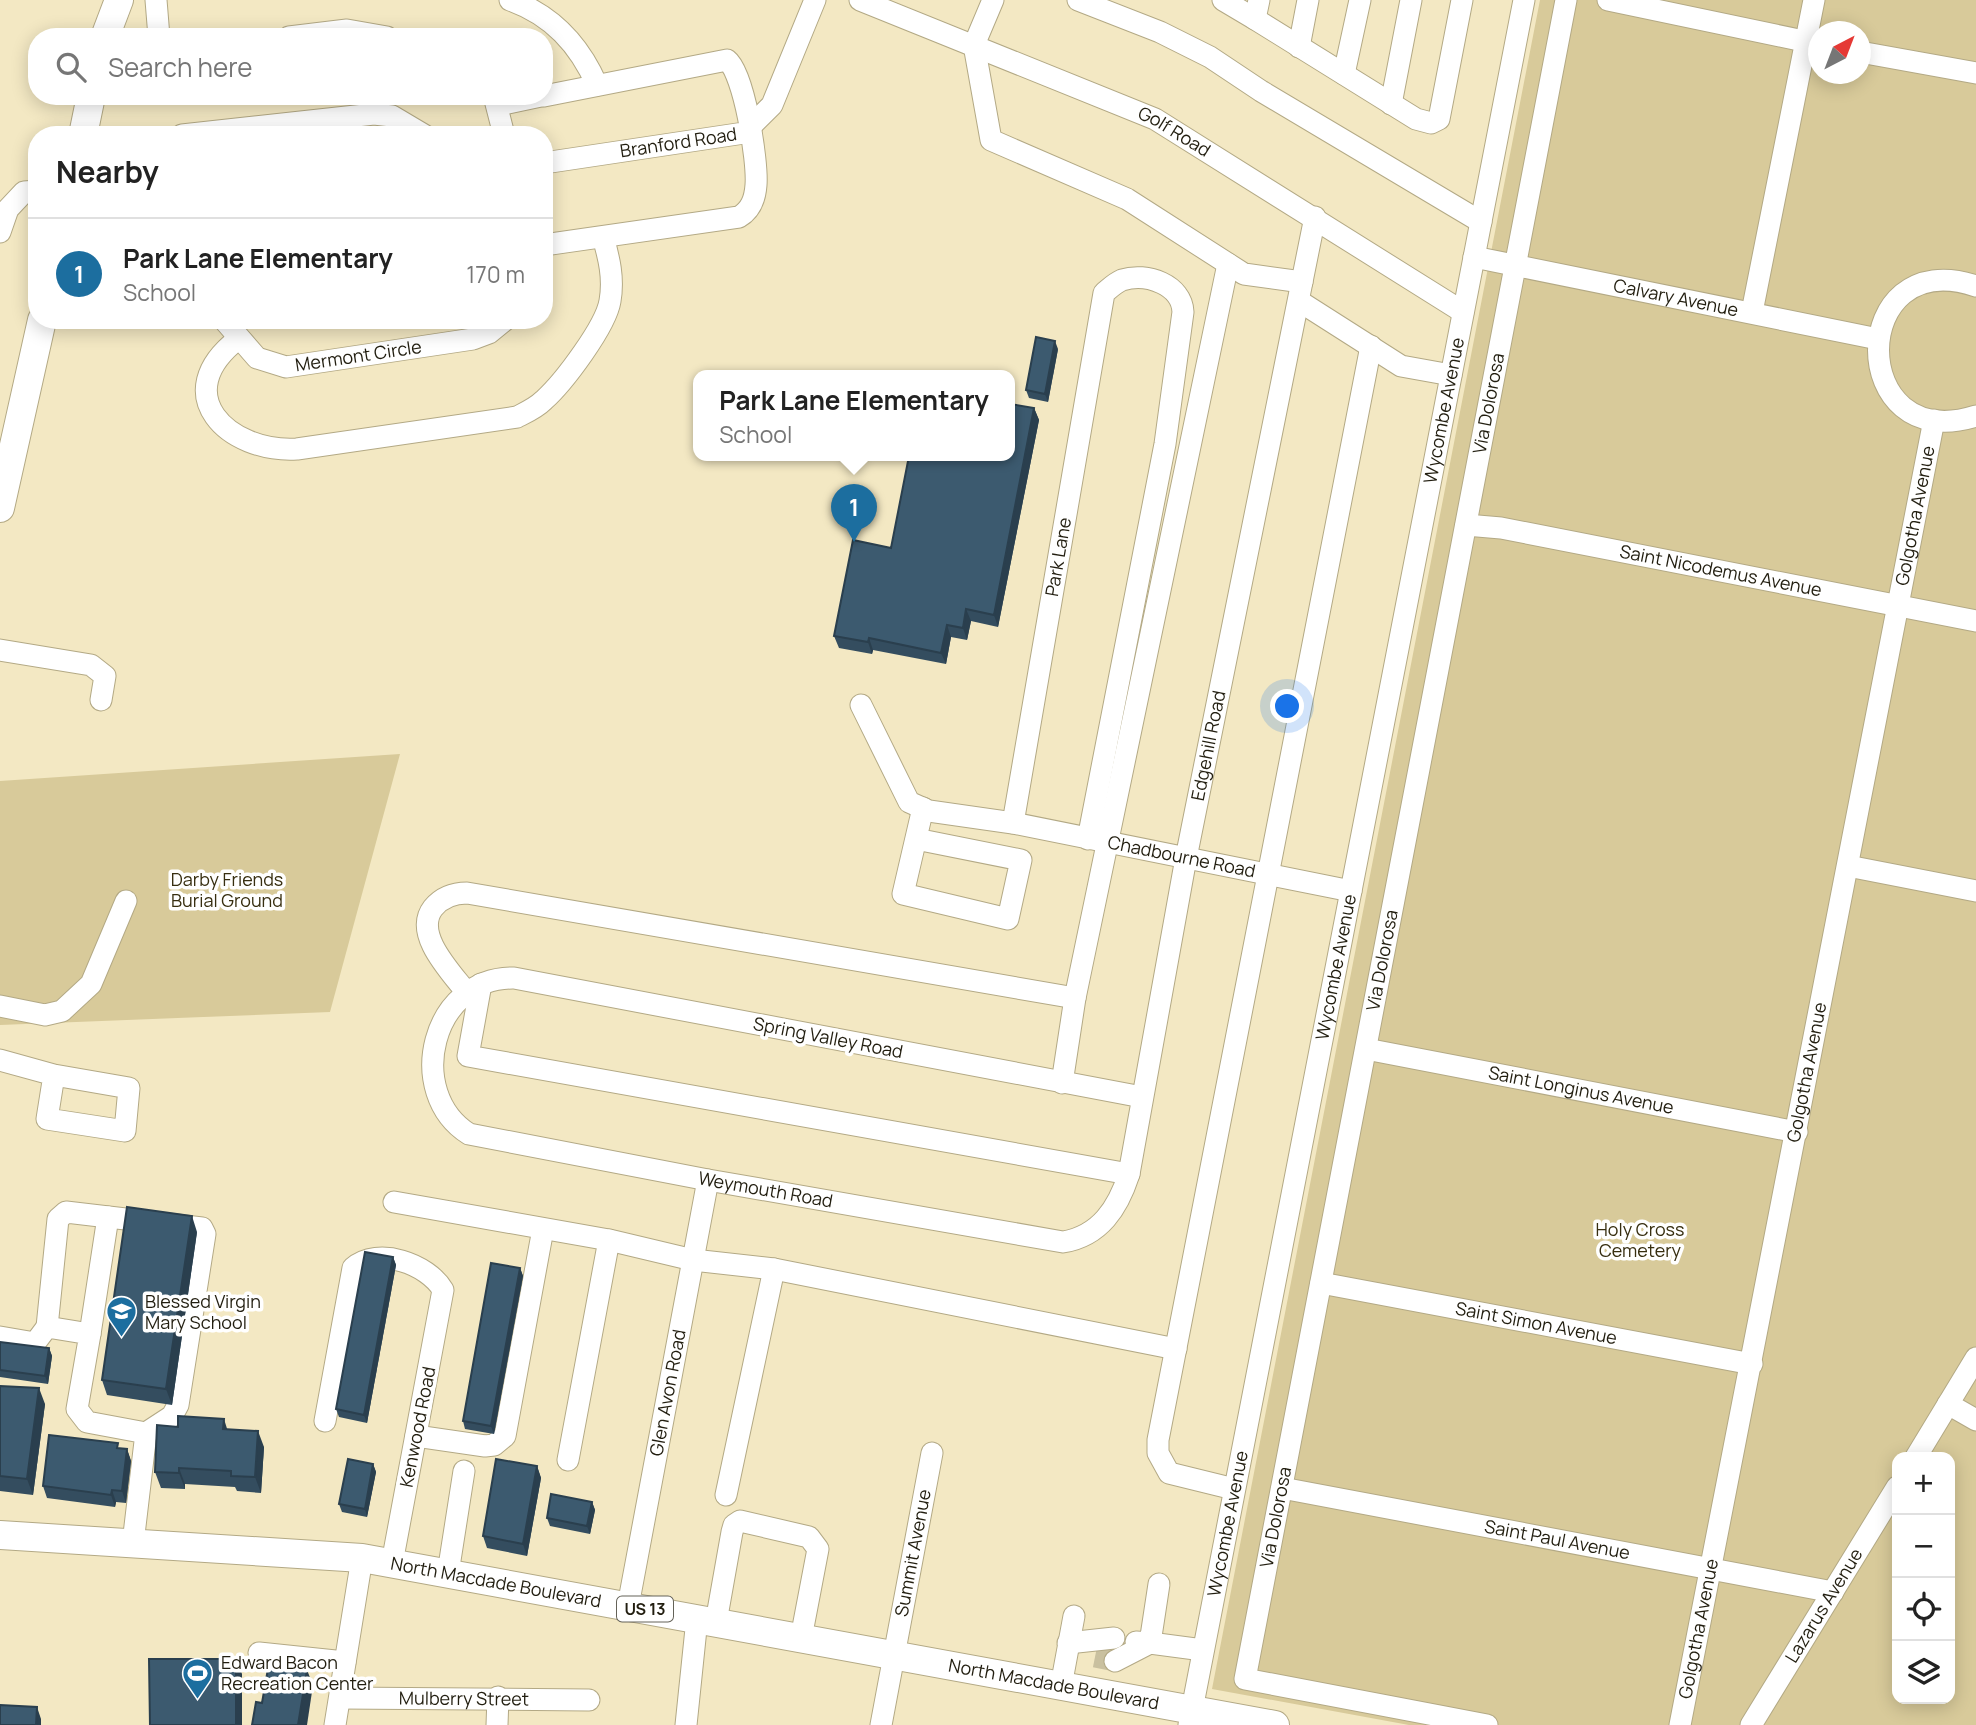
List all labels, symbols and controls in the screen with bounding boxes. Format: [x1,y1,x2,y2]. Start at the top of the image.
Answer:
north arrow [1808,21,1871,84]
search box [28,28,553,105]
icon: search [52,48,90,86]
text: Search here [108,49,253,85]
street label: Golf Road [1135,101,1215,162]
street label: Branford Road [618,121,738,162]
text: Nearby [56,151,159,192]
text: Park Lane Elementary [123,240,393,276]
text: 1 [74,258,84,290]
text: 170 m [466,258,525,290]
street label: Calvary Avenue [1612,273,1741,321]
text: School [123,276,196,308]
street label: Mermont Circle [294,334,423,376]
street label: Wycombe Avenue [1417,335,1469,485]
street label: Via Dolorosa [1466,351,1509,456]
popup [693,370,1015,461]
text: Park Lane Elementary [719,382,989,418]
text: School [719,418,792,450]
street label: Golgotha Avenue [1889,443,1940,588]
pin: 1 [831,484,877,542]
street label: Park Lane [1039,515,1076,598]
street label: Saint Nicodemus Avenue [1618,539,1824,602]
street label: Edgehill Road [1185,688,1230,803]
your location [1270,689,1304,723]
street label: Chadbourne Road [1106,829,1258,883]
park label: Darby Friends Burial Ground [171,867,283,912]
street label: Wycombe Avenue [1309,892,1361,1042]
street label: Via Dolorosa [1360,908,1403,1013]
street label: Golgotha Avenue [1781,1000,1831,1144]
street label: Spring Valley Road [751,1011,905,1063]
street label: Saint Longinus Avenue [1486,1060,1676,1119]
street label: Weymouth Road [696,1165,835,1213]
park label: Holy Cross Cemetery [1596,1217,1684,1262]
place label: Blessed Virgin Mary School [145,1289,261,1334]
school or university icon: Blessed Virgin Mary School [105,1295,139,1339]
street label: Saint Simon Avenue [1454,1296,1619,1349]
street label: Glen Avon Road [643,1327,691,1458]
street label: Kenwood Road [394,1364,440,1489]
street label: Wycombe Avenue [1201,1449,1253,1599]
map controls [1892,1452,1955,1704]
button: + [1892,1452,1955,1515]
street label: Via Dolorosa [1254,1465,1296,1570]
street label: Summit Avenue [889,1487,936,1618]
street label: Saint Paul Avenue [1483,1513,1632,1564]
button: − [1892,1515,1955,1578]
street label: Lazarus Avenue [1779,1543,1868,1667]
street label: North Macdade Boulevard [389,1551,604,1613]
street label: Golgotha Avenue [1672,1557,1723,1701]
button: locate [1892,1578,1955,1641]
road number: US 13 [617,1596,673,1622]
button: layers [1892,1641,1955,1704]
place label: Edward Bacon Recreation Center [221,1650,374,1695]
street label: North Macdade Boulevard [947,1653,1161,1715]
sports icon: Edward Bacon Recreation Center [181,1656,215,1700]
street label: Mulberry Street [399,1685,529,1711]

